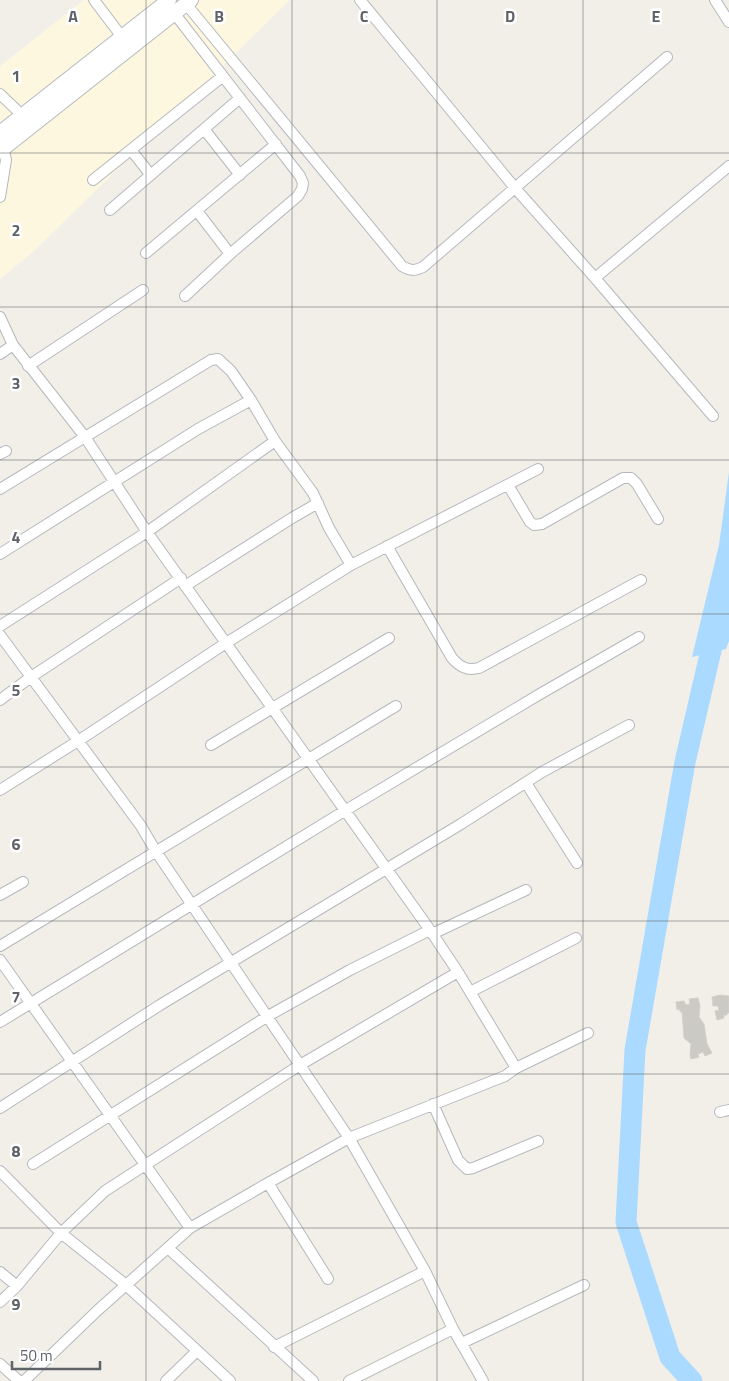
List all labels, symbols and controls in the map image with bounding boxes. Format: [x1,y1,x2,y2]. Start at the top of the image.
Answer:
text: A [68,4,78,28]
text: B [214,4,224,28]
text: C [360,4,369,28]
text: D [505,4,515,28]
text: E [652,4,661,28]
text: 1 [12,64,20,88]
text: 2 [12,218,20,242]
text: 3 [12,371,20,395]
text: 4 [12,525,21,549]
text: 5 [12,678,21,702]
text: 6 [12,832,21,856]
text: 7 [12,985,20,1009]
text: 8 [12,1139,21,1163]
text: 9 [12,1292,21,1316]
scale bar [12,1338,100,1370]
text: 50 m [20,1344,53,1367]

